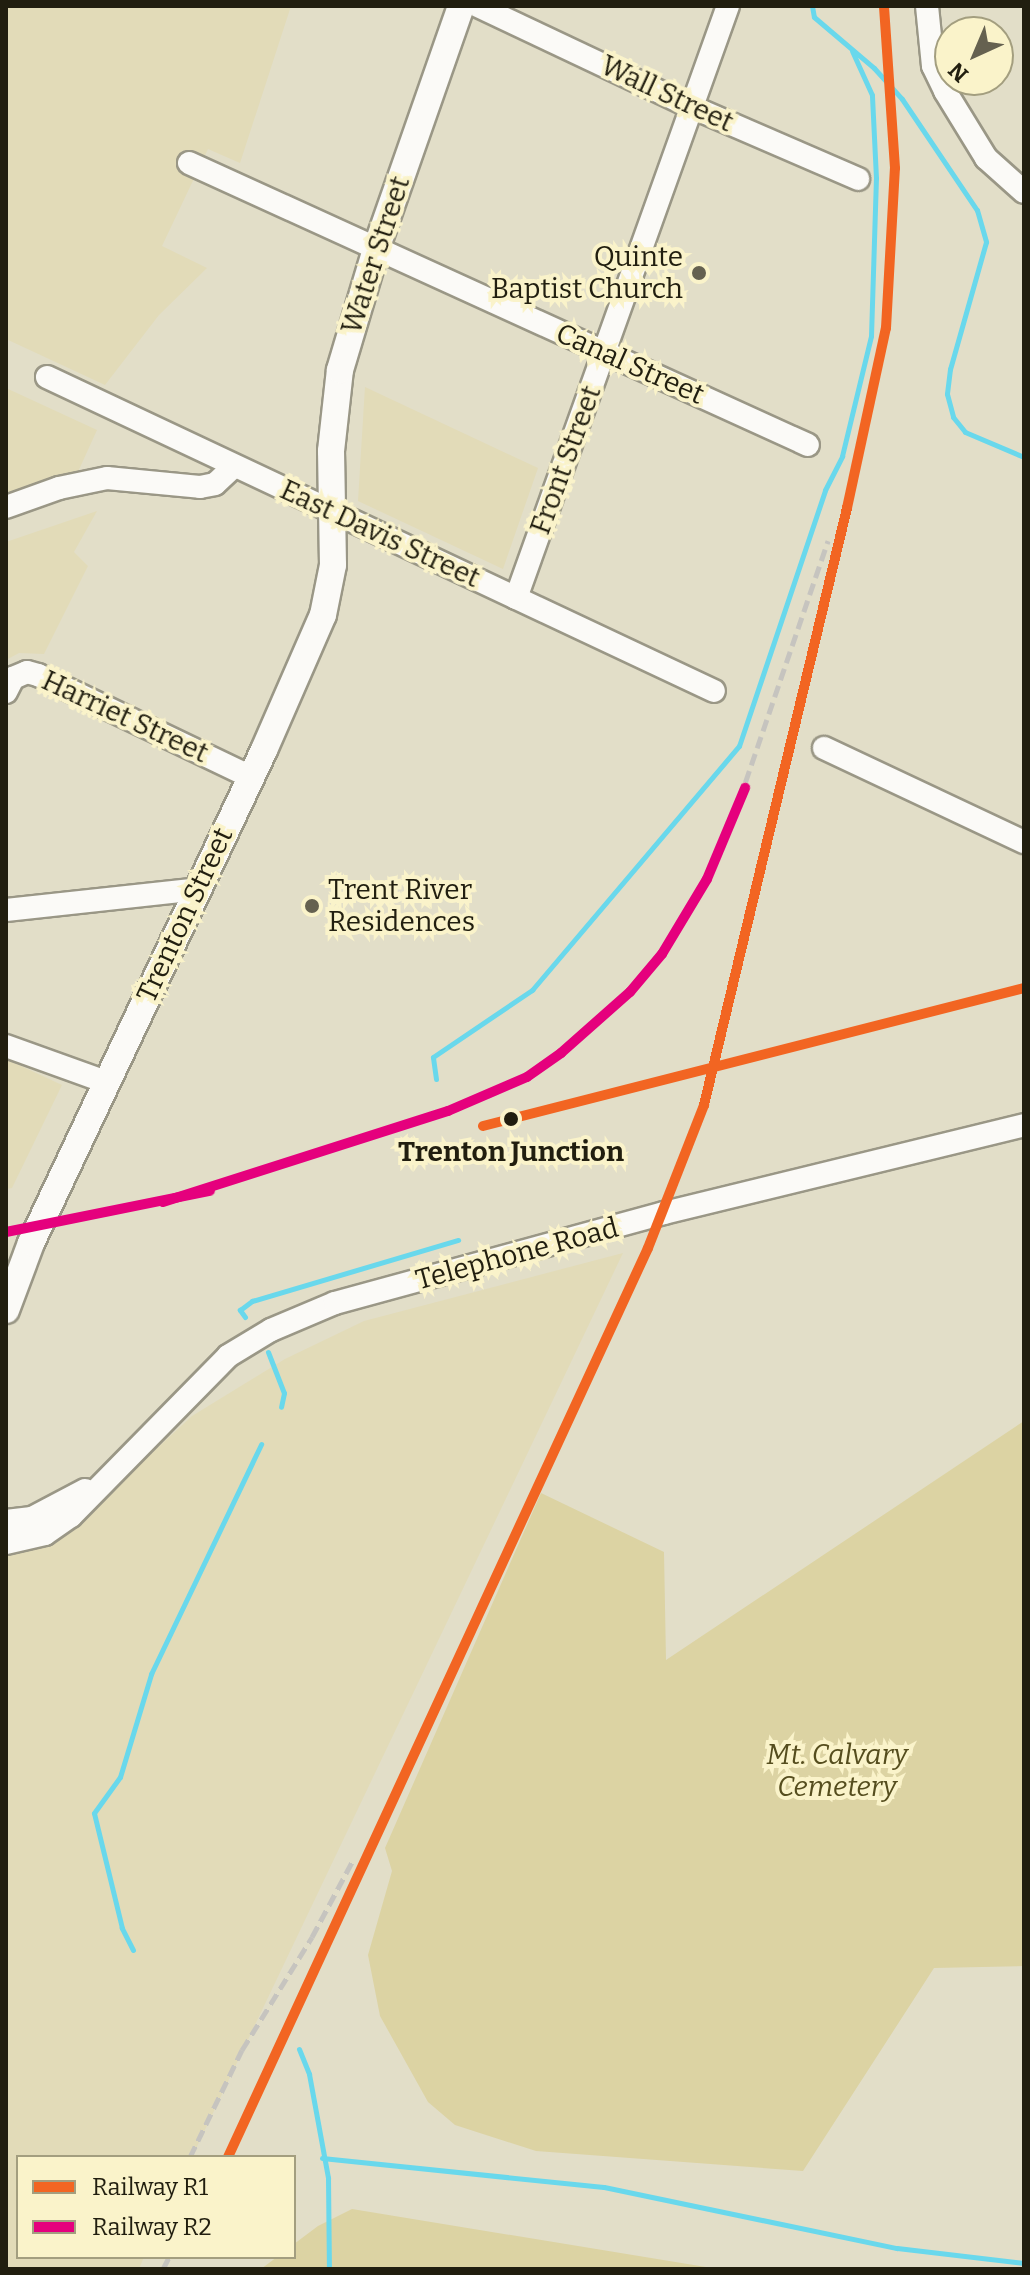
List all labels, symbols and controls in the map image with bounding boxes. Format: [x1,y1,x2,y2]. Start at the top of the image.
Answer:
north arrow [934,16,1014,96]
street label: Wall Street [595,49,739,139]
text: N [943,57,974,88]
street label: Water Street [335,172,417,338]
place label: Quinte Baptist Church [491,240,683,306]
marker: Quinte Baptist Church [690,264,708,282]
street label: Canal Street [551,316,709,412]
street label: Front Street [524,381,608,539]
street label: East Davis Street [275,473,485,595]
street label: Harriet Street [37,664,213,770]
street label: Trenton Street [130,822,240,1008]
place label: Trent River Residences [328,873,475,939]
marker: Trent River Residences [303,897,321,915]
marker: Trenton Junction [499,1107,523,1131]
place label: Trenton Junction [398,1135,624,1169]
street label: Telephone Road [412,1211,622,1297]
park label: Mt. Calvary Cemetery [766,1738,908,1804]
legend [16,2155,296,2259]
text: Railway R1 [92,2173,208,2201]
text: Railway R2 [92,2213,212,2241]

